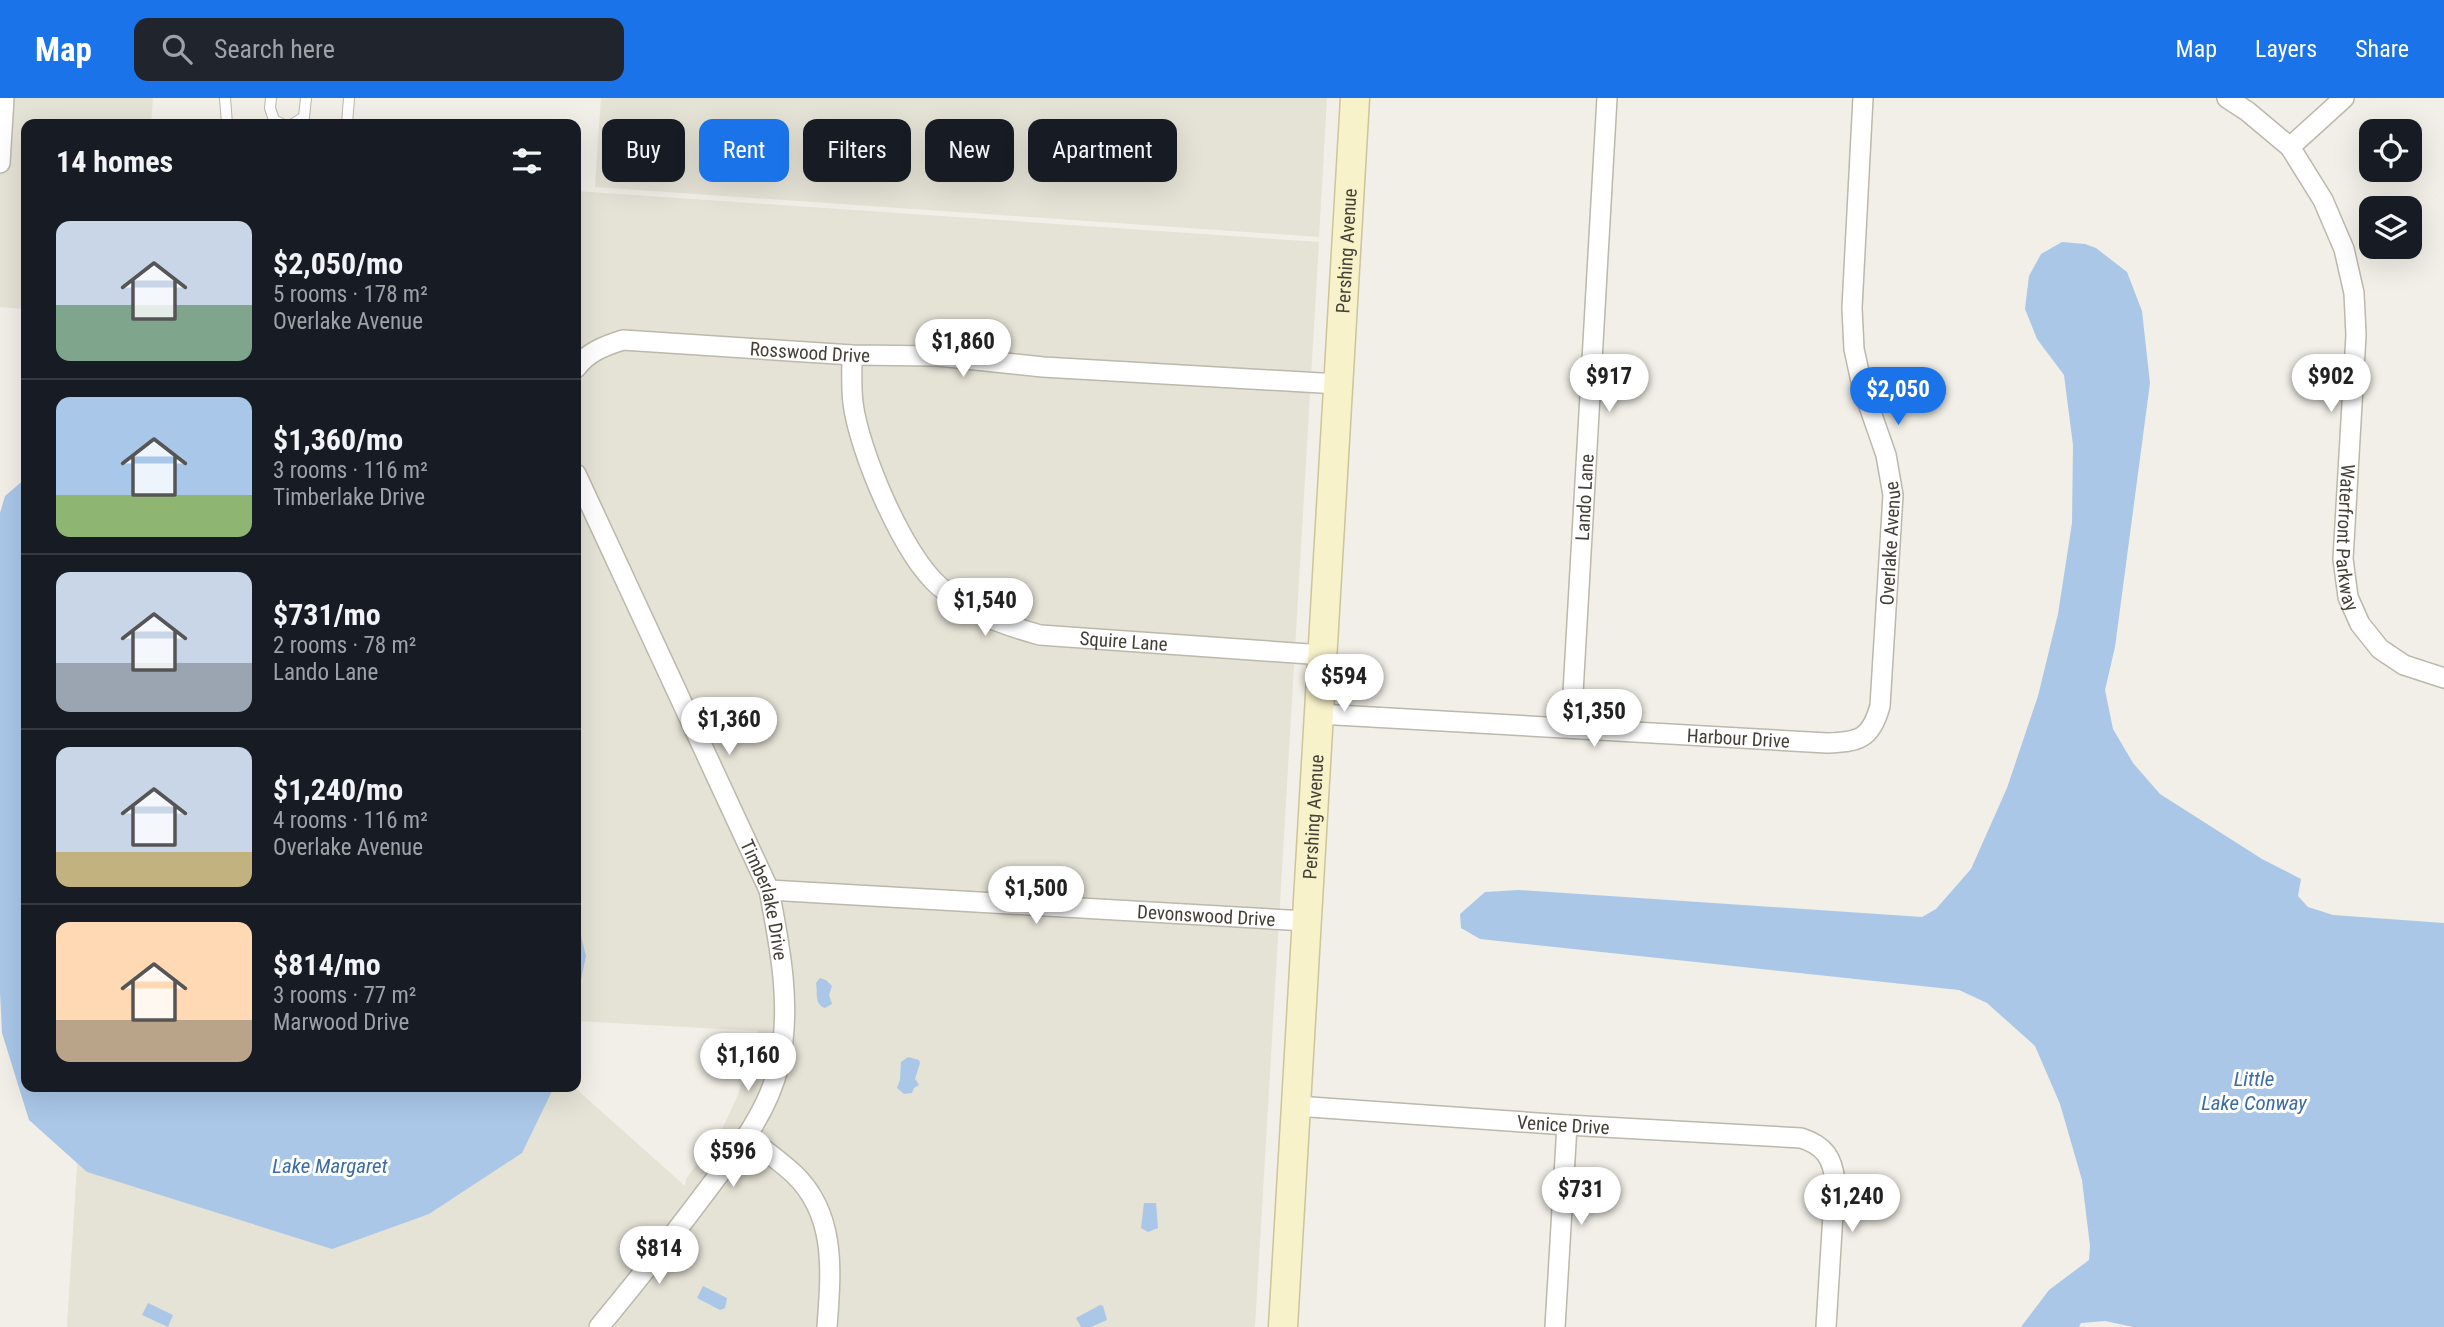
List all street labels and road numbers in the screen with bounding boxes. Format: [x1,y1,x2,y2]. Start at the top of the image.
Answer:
street label: Pershing Avenue [1331,188,1362,314]
street label: Rosswood Drive [749,337,870,367]
street label: Lando Lane [1571,453,1599,541]
street label: Waterfront Parkway [2331,464,2364,615]
street label: Overlake Avenue [1875,480,1906,606]
street label: Squire Lane [1079,627,1168,656]
street label: Harbour Drive [1686,724,1790,753]
street label: Pershing Avenue [1298,754,1329,880]
street label: Timberlake Drive [735,836,792,962]
street label: Devonswood Drive [1137,900,1276,931]
street label: Venice Drive [1516,1111,1610,1139]

